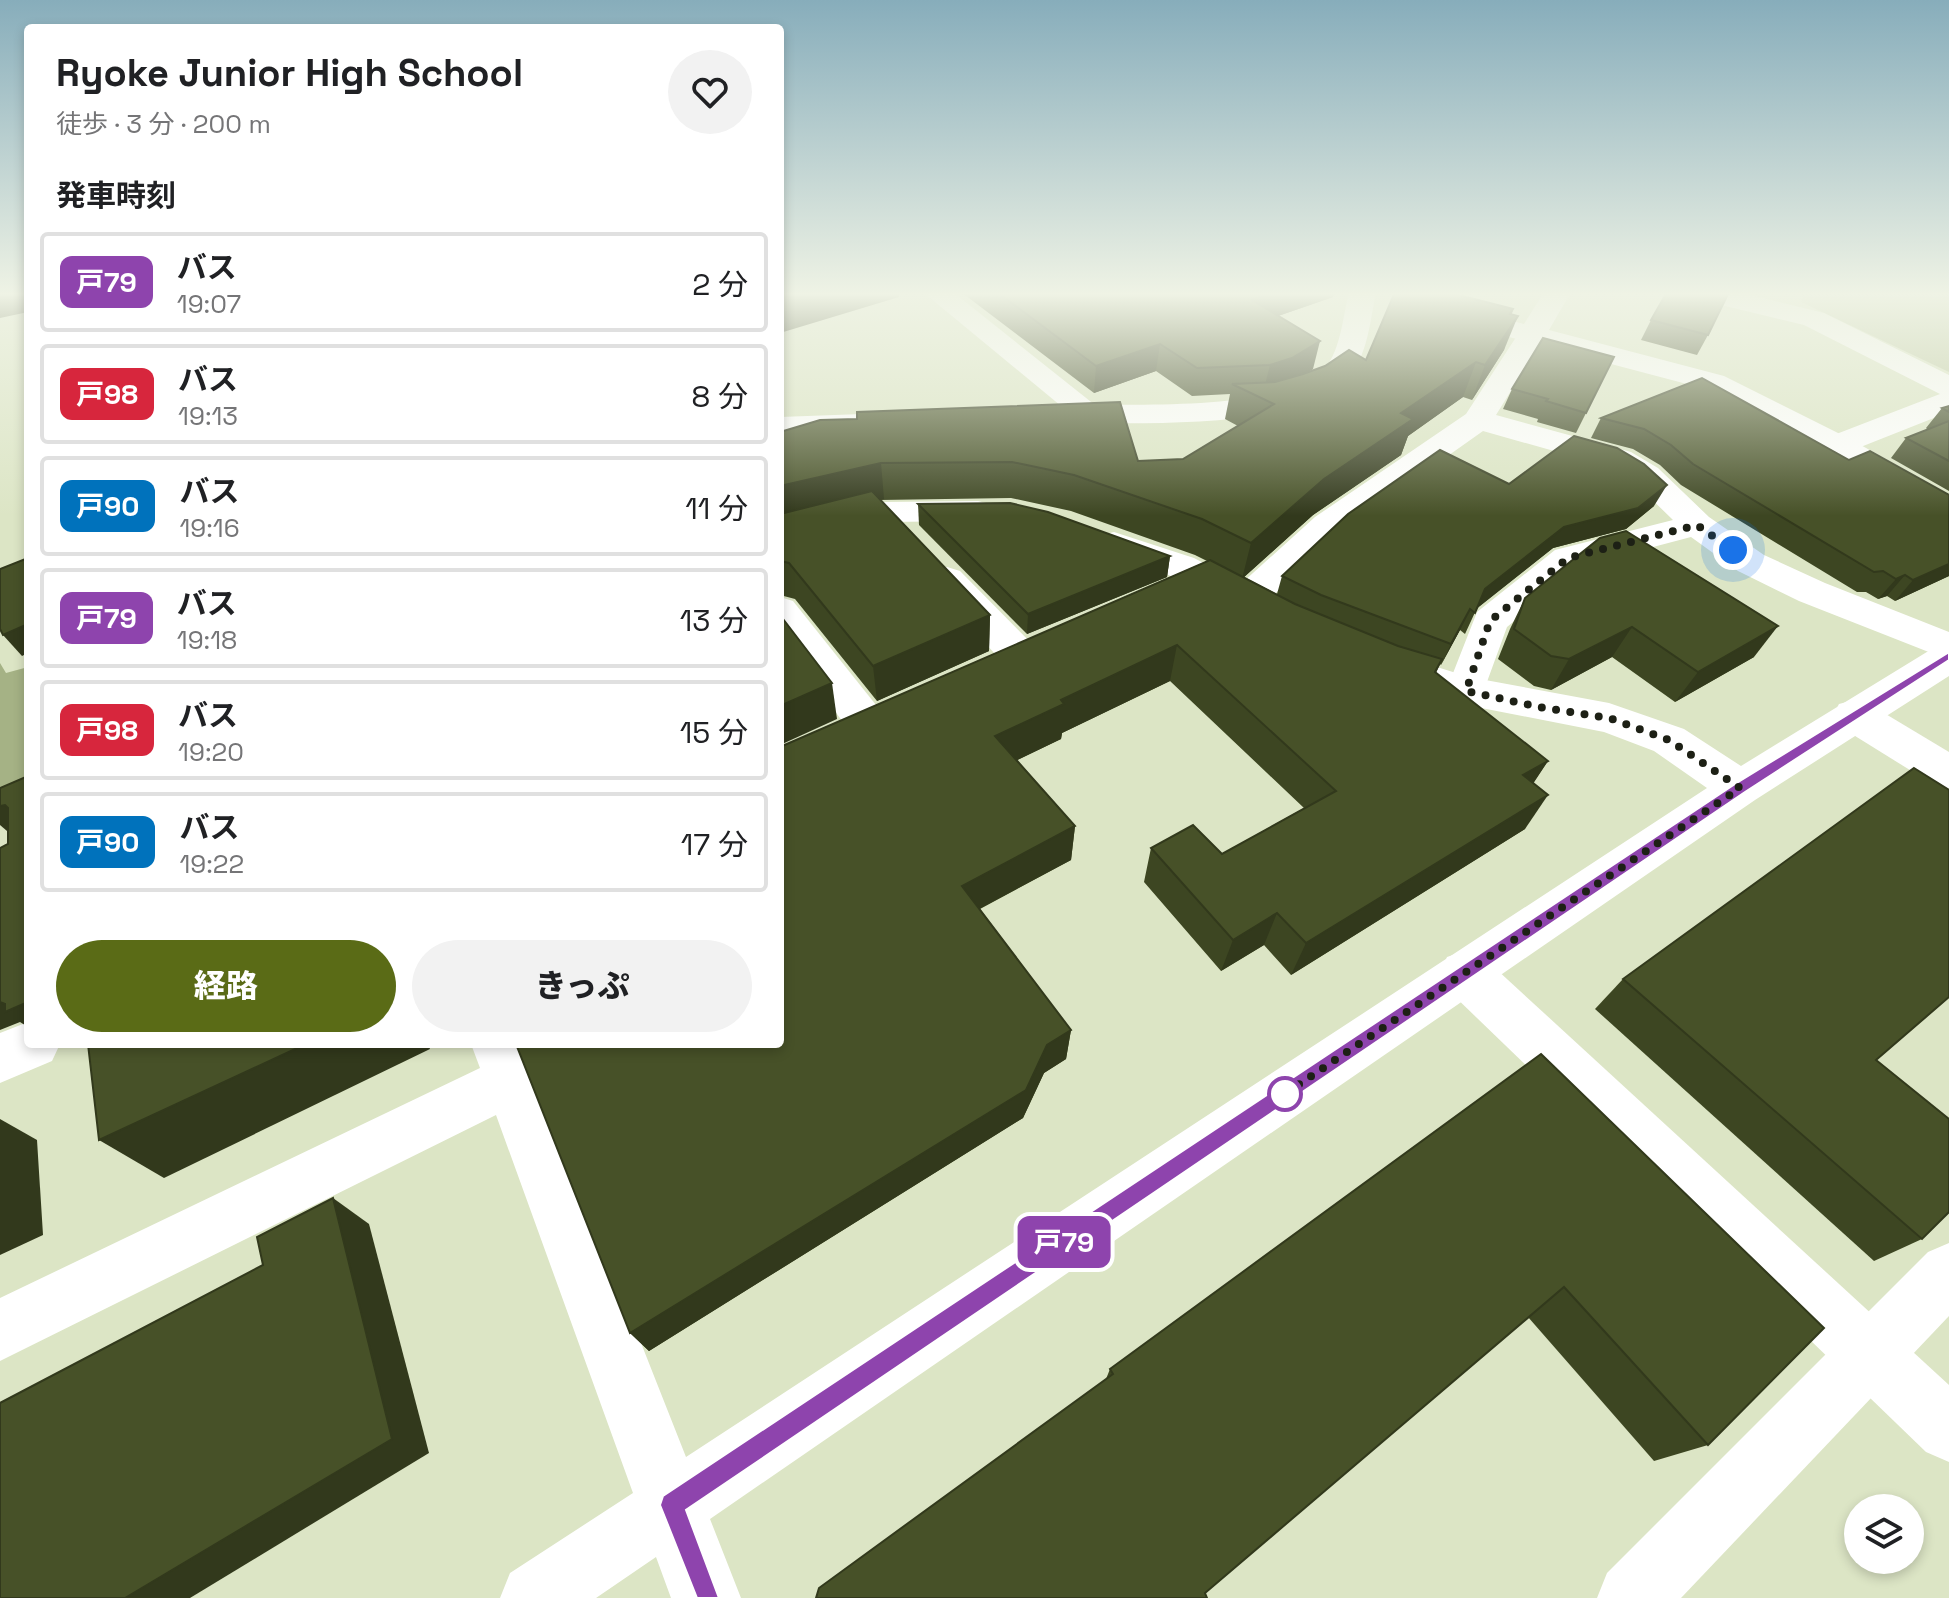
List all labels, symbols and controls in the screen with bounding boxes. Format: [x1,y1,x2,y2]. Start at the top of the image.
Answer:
text: Ryoke Junior High School [56,49,523,97]
button: heart [668,50,752,134]
text: 徒歩 · 3 分 · 200 m [56,107,271,141]
text: 発車時刻 [56,176,176,215]
text: バス [177,248,237,287]
text: 戸79 [76,264,137,300]
text: 2 分 [692,265,748,304]
text: 19:07 [177,287,241,321]
text: バス [178,360,238,399]
text: 戸98 [76,376,138,412]
text: 8 分 [692,377,748,416]
text: 19:13 [178,399,238,433]
text: バス [179,472,239,511]
text: 戸90 [76,488,139,524]
text: 11 分 [685,489,748,528]
text: 19:16 [179,511,240,545]
your location [1713,530,1753,570]
text: バス [177,584,237,623]
text: 戸79 [76,600,137,636]
text: 13 分 [680,601,748,640]
text: 19:18 [177,623,237,657]
text: バス [178,696,238,735]
text: 戸98 [76,712,138,748]
text: 15 分 [680,713,748,752]
text: 19:20 [178,735,244,769]
text: バス [179,808,239,847]
text: 戸90 [76,824,139,860]
text: 17 分 [681,825,748,864]
text: 19:22 [179,847,244,881]
button: 経路 [56,940,396,1032]
button: きっぷ [412,940,752,1032]
unlabelled marker [1268,1077,1302,1111]
line badge: 戸79 [1018,1216,1110,1268]
text: 戸79 [1034,1224,1094,1260]
map controls [1844,1494,1924,1574]
button: layers [1844,1494,1924,1574]

